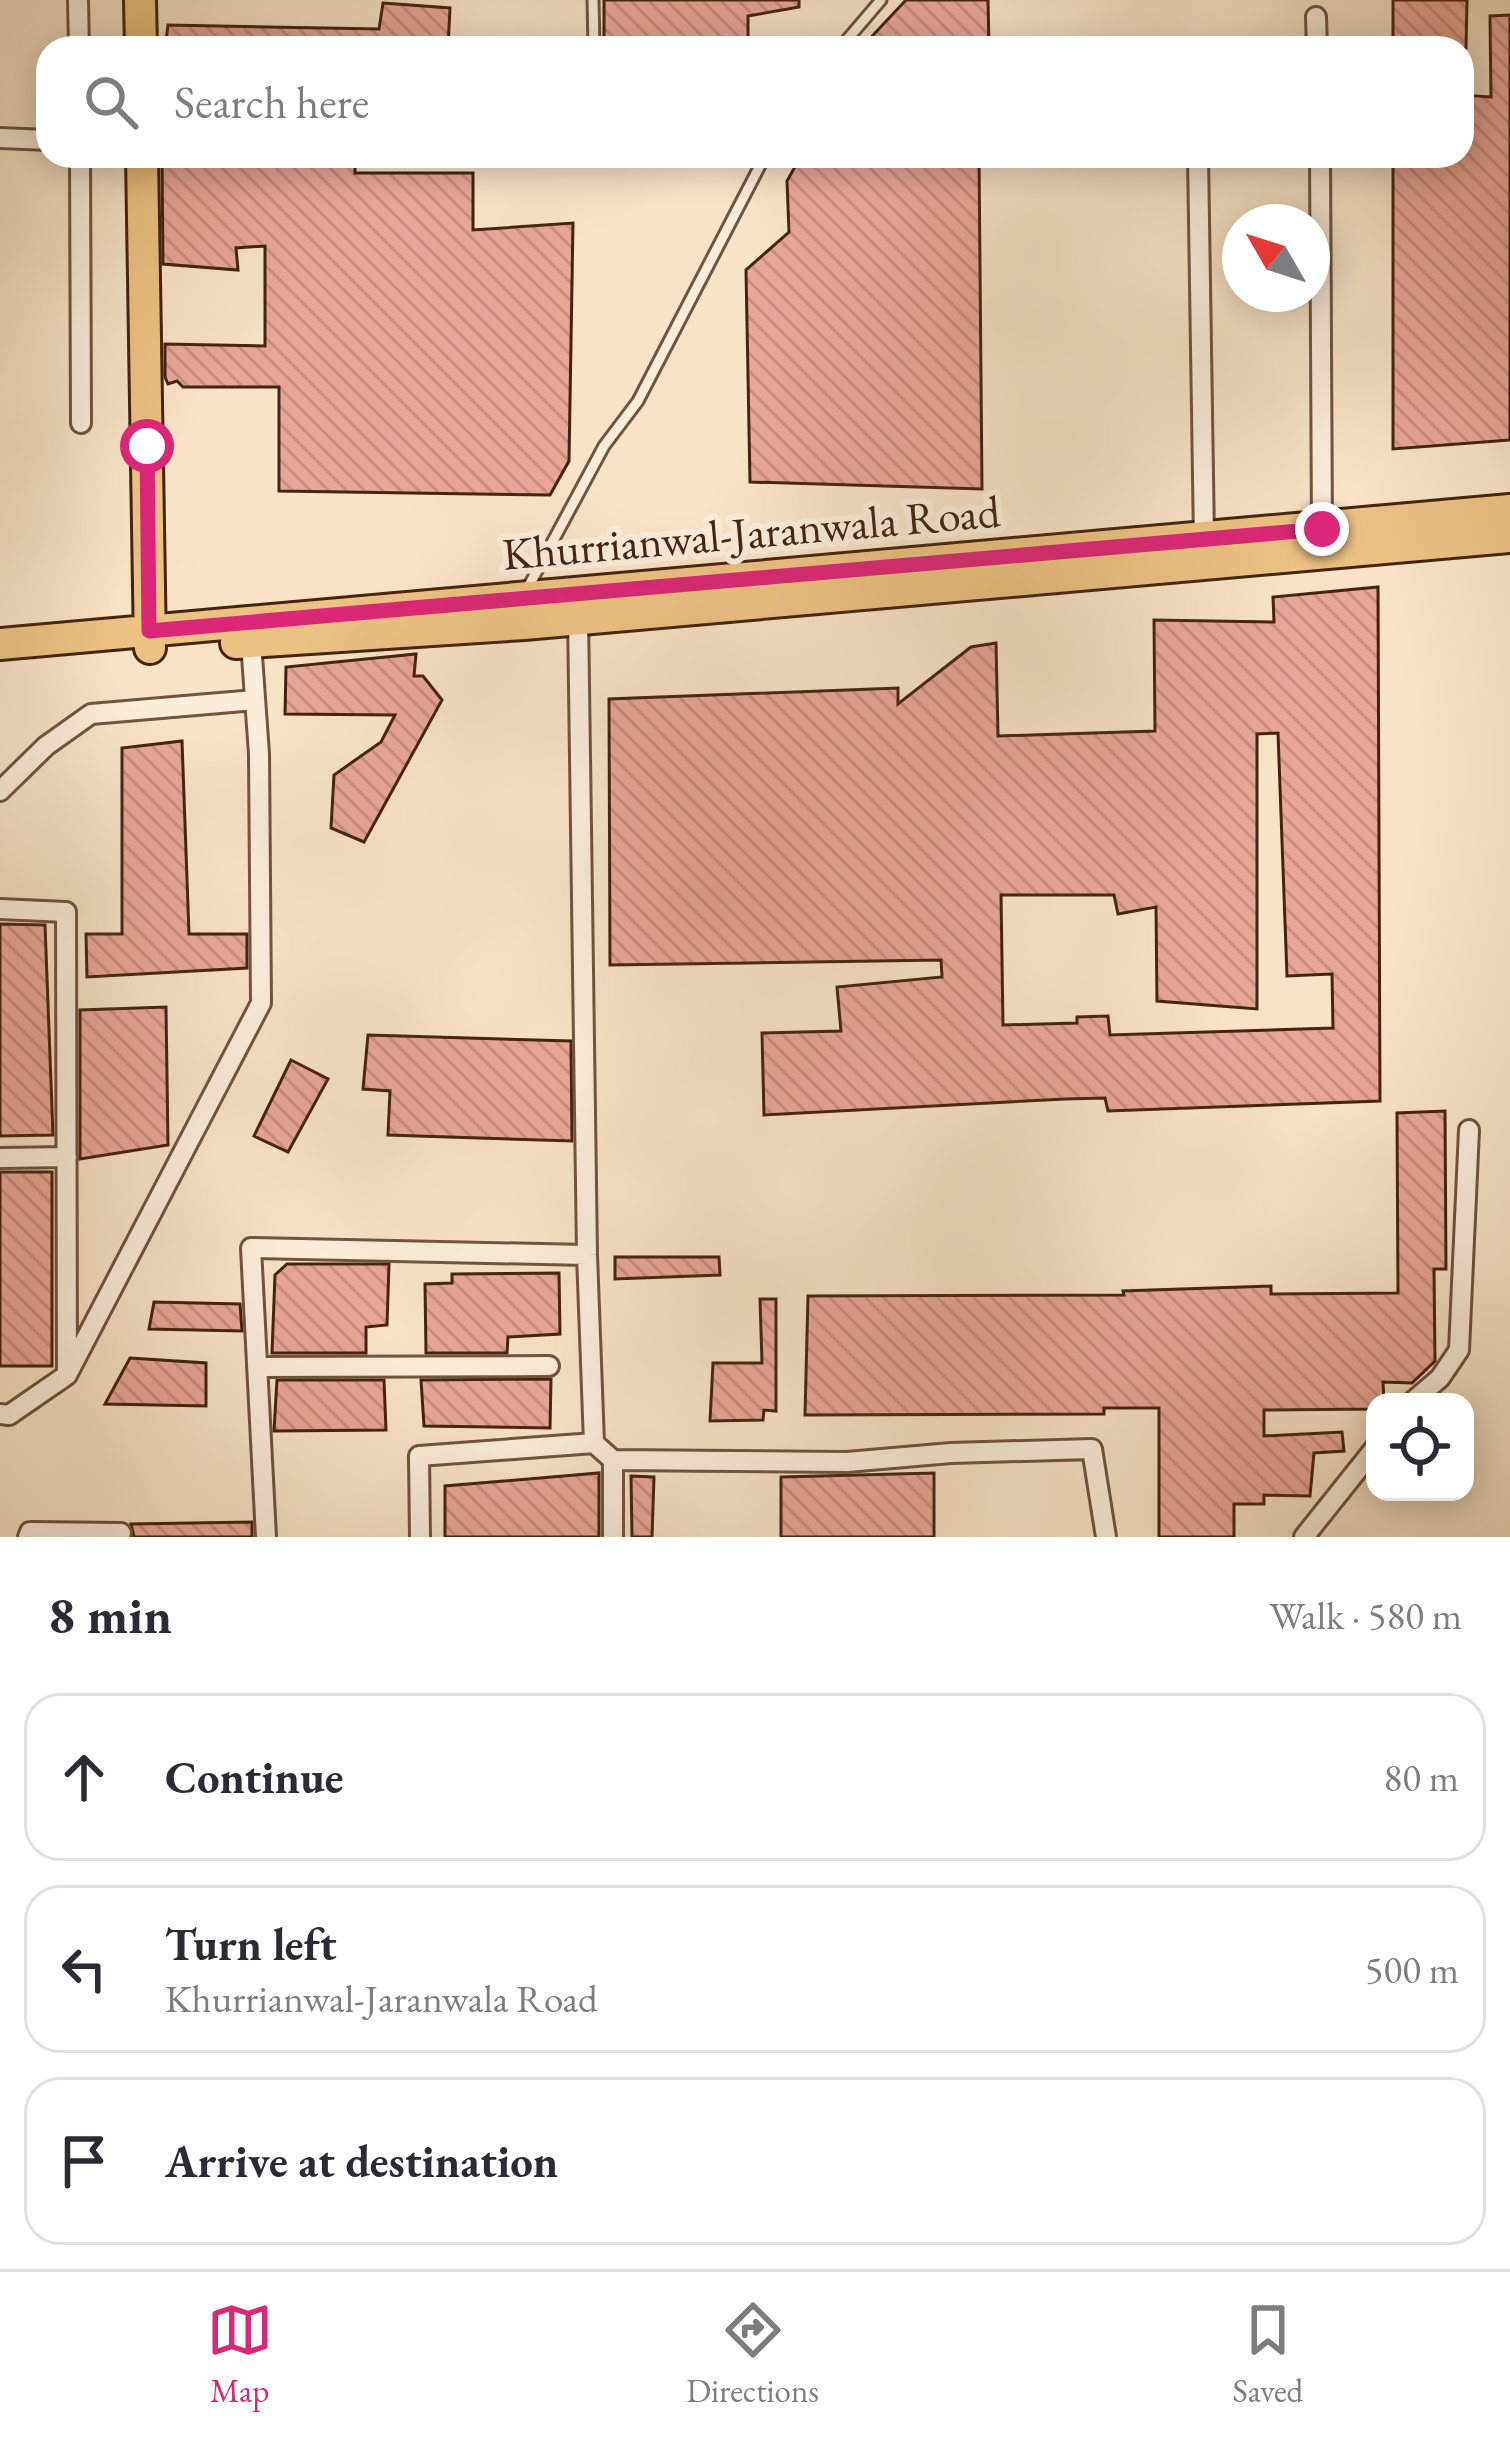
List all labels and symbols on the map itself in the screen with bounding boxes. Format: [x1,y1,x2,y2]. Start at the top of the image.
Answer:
north arrow [1222,204,1330,312]
route start [120,419,174,473]
street label: Khurrianwal-Jaranwala Road [500,481,1002,583]
route end [1295,502,1349,556]

